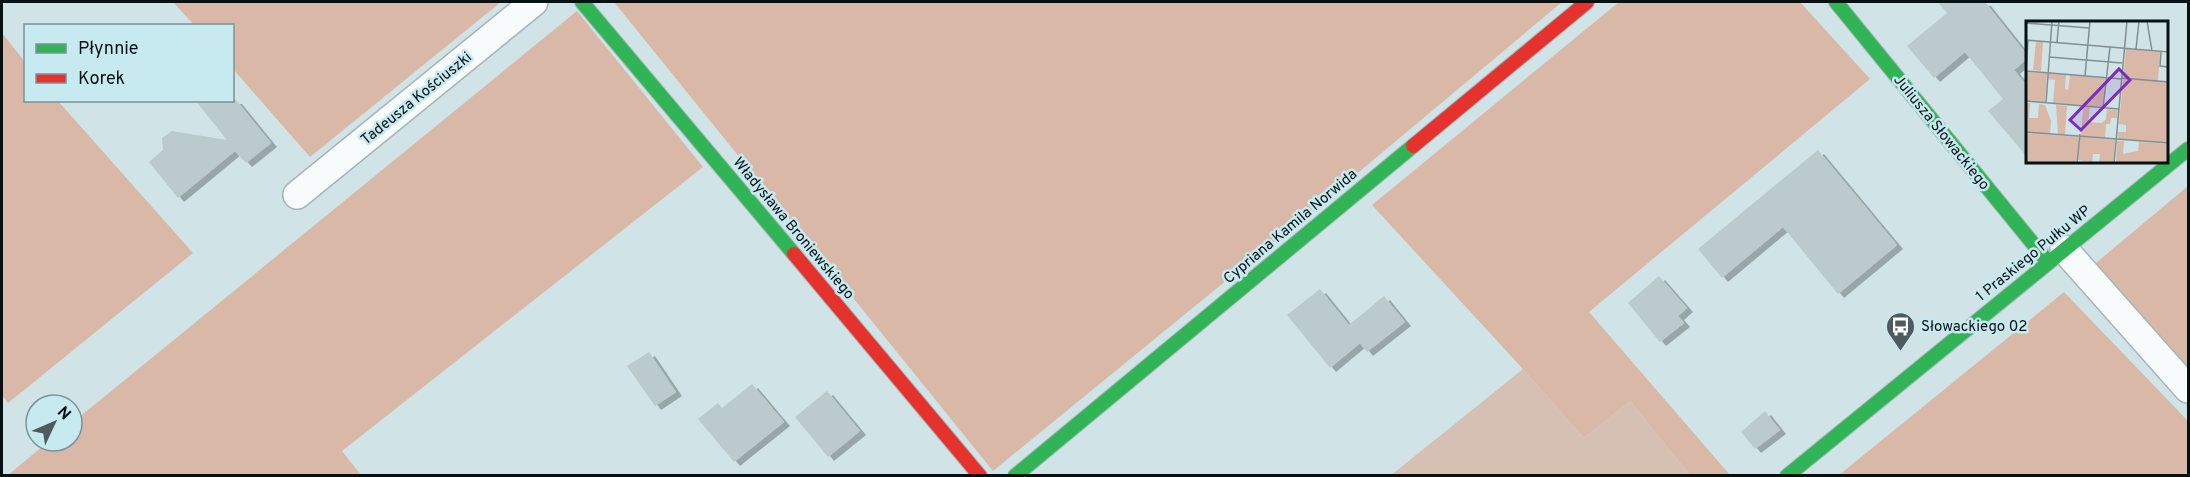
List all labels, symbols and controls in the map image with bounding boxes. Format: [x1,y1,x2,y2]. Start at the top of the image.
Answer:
inset map [2026,21,2169,164]
legend [24,24,234,102]
text: Płynnie [78,38,139,61]
street label: Tadeusza Kościuszki [358,49,476,150]
text: Korek [78,68,125,91]
street label: Juliusza Słowackiego [1888,71,1993,194]
street label: Władysława Broniewskiego [728,154,858,304]
street label: Cypriana Kamila Norwida [1220,166,1362,289]
street label: 1 Praskiego Pułku WP [1973,202,2095,306]
bus stop icon: Słowackiego 02 [1884,310,1916,352]
place label: Słowackiego 02 [1921,318,2028,337]
north arrow [24,393,84,453]
text: N [52,403,75,425]

